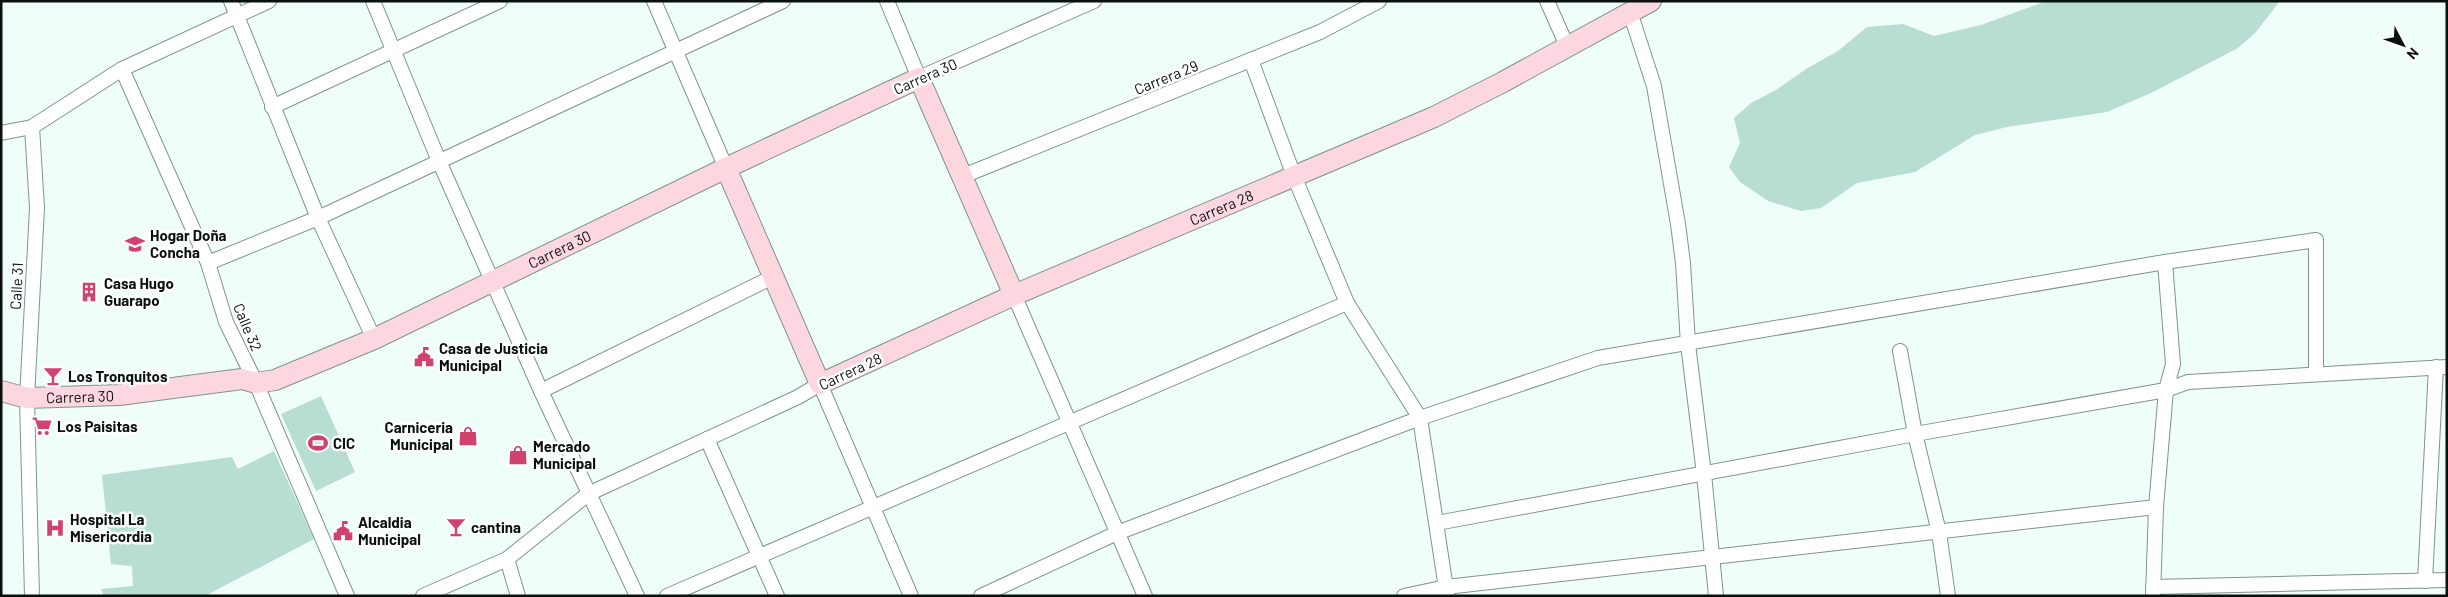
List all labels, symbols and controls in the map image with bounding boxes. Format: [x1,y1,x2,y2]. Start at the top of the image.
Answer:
north arrow [2378,20,2428,70]
text: N [2404,45,2423,63]
street label: Carrera 30 [890,54,960,98]
street label: Carrera 29 [1131,56,1201,98]
street label: Carrera 28 [1187,186,1256,229]
place label: Hogar Doña Concha [150,226,227,261]
street label: Carrera 30 [525,226,594,272]
school or university icon: Hogar Doña Concha [124,233,146,255]
street label: Calle 31 [6,262,26,310]
place label: Casa Hugo Guarapo [104,274,174,309]
building icon: Casa Hugo Guarapo [78,281,100,303]
street label: Calle 32 [230,300,266,354]
place label: Casa de Justicia Municipal [439,339,548,374]
public building icon: Casa de Justicia Municipal [413,346,435,368]
street label: Carrera 28 [816,349,884,393]
bar icon: Los Tronquitos [42,365,64,387]
place label: Los Tronquitos [68,367,168,385]
street label: Carrera 30 [46,386,114,406]
supermarket icon: Los Paisitas [31,415,53,437]
place label: Los Paisitas [57,417,138,435]
place label: Carniceria Municipal [385,418,453,453]
shop icon: Carniceria Municipal [457,425,479,447]
sports icon: CIC [307,432,329,454]
place label: CIC [333,434,355,452]
place label: Mercado Municipal [533,437,596,472]
shop icon: Mercado Municipal [507,444,529,466]
place label: Hospital La Misericordia [70,510,152,545]
place label: Alcaldia Municipal [358,513,421,548]
bar icon: cantina [445,516,467,538]
hospital icon: Hospital La Misericordia [44,517,66,539]
place label: cantina [471,518,521,536]
public building icon: Alcaldia Municipal [332,520,354,542]

